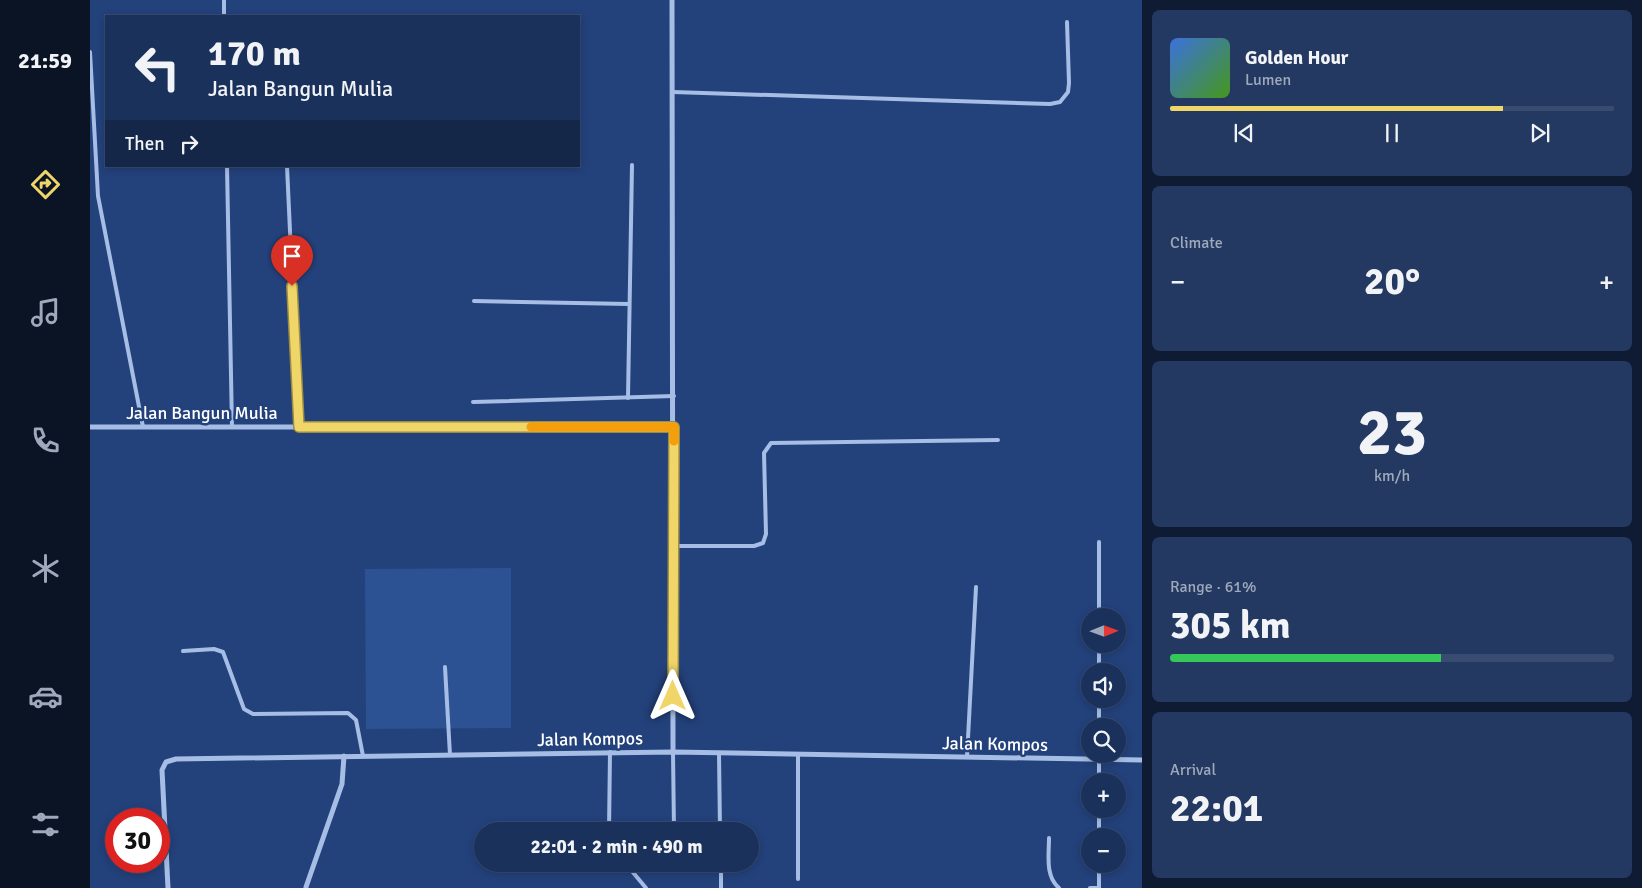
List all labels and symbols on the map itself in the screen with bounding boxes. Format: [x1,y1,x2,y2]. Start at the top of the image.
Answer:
pin [271,235,313,286]
street label: Jalan Bangun Mulia [126,402,278,424]
north arrow [1081,608,1126,652]
position arrow [646,669,698,721]
street label: Jalan Kompos [537,727,643,751]
street label: Jalan Kompos [942,732,1048,756]
speed limit sign: 30 [105,808,170,873]

